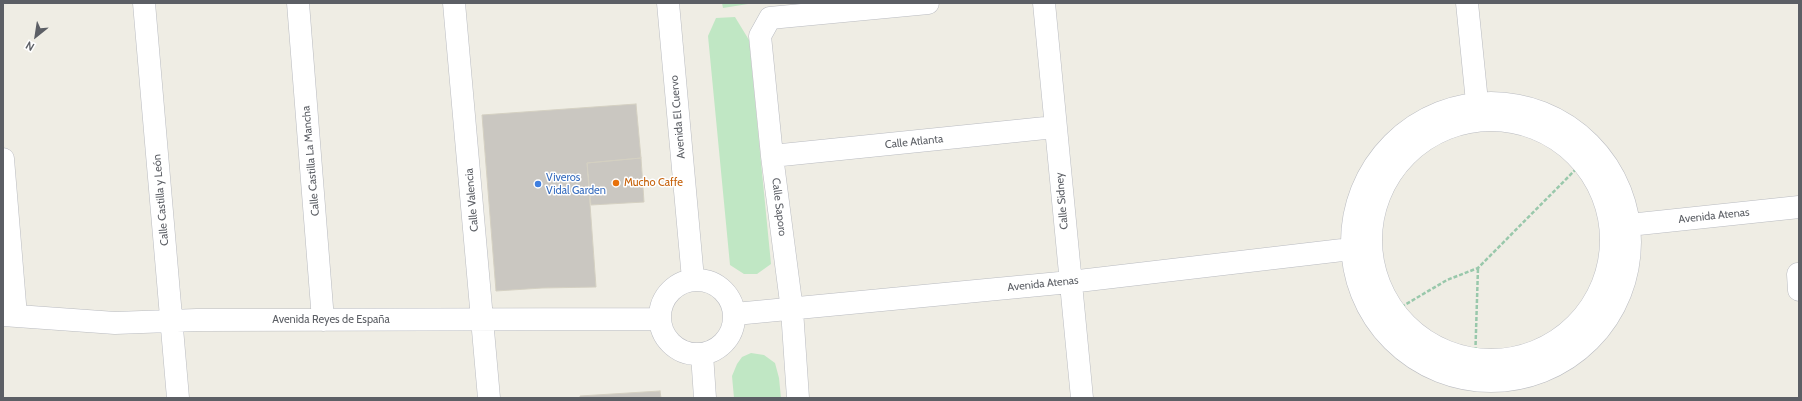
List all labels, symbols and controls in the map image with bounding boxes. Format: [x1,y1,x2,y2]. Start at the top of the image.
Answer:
north arrow [16,16,56,56]
text: N [23,38,37,54]
street label: Avenida El Cuervo [668,75,688,159]
street label: Calle Castilla La Mancha [300,105,322,217]
street label: Calle Atlanta [884,132,944,152]
street label: Calle Castilla y León [150,154,172,246]
street label: Calle Valencia [463,168,481,232]
place label: Viveros Vidal Garden [546,171,606,197]
street label: Calle Sidney [1053,172,1071,230]
place label: Mucho Caffe [624,176,683,190]
street label: Calle Saporo [769,177,789,237]
marker: Mucho Caffe [611,178,621,188]
marker: Viveros Vidal Garden [533,179,543,189]
street label: Avenida Atenas [1678,206,1750,226]
street label: Avenida Atenas [1007,274,1079,294]
street label: Avenida Reyes de España [272,313,390,327]

